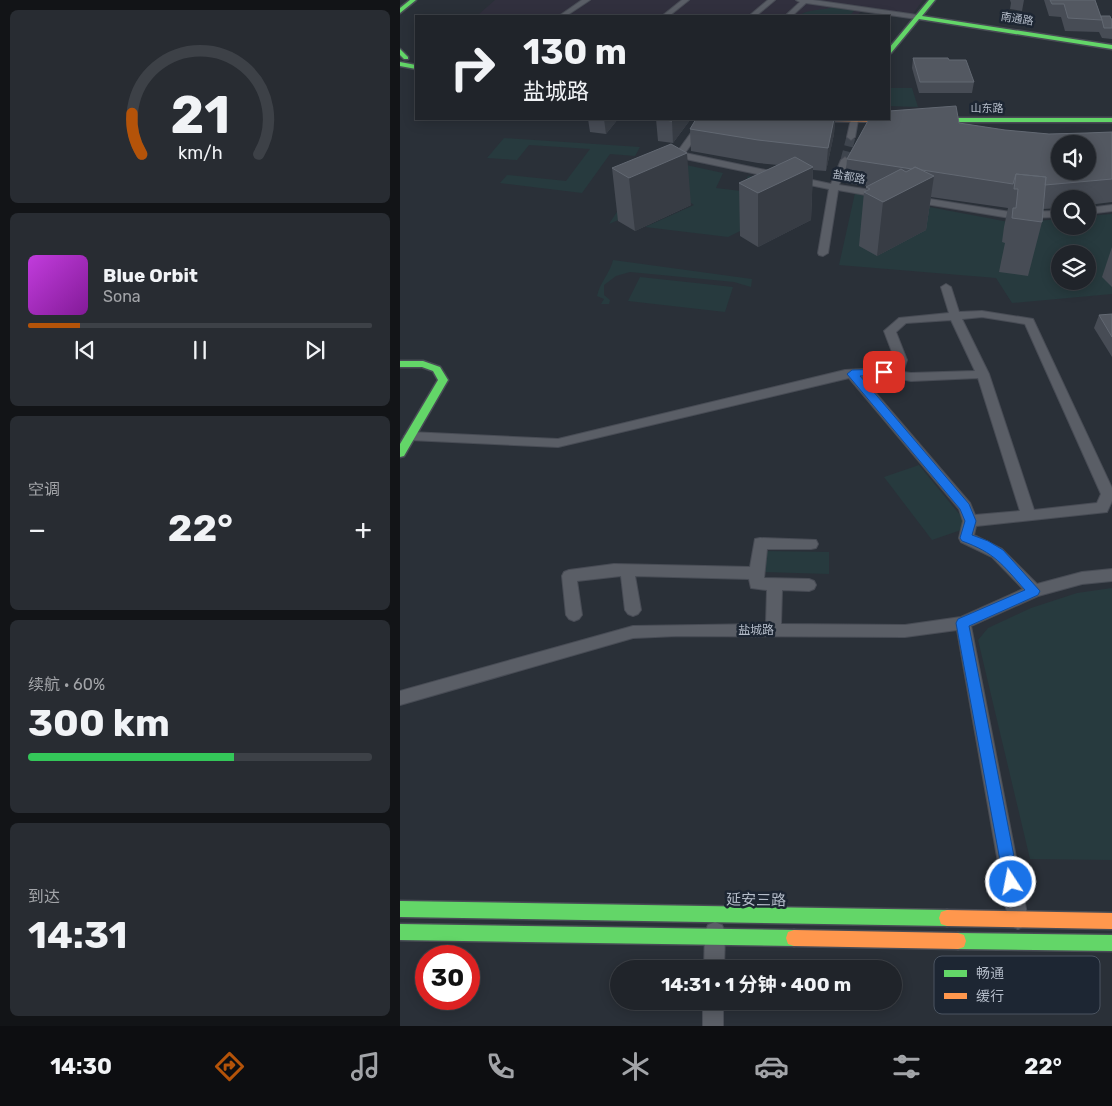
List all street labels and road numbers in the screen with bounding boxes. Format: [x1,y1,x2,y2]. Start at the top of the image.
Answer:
street label: 南通路 [1000,10,1034,28]
street label: 山东路 [971,102,1004,115]
street label: 盐都路 [832,168,866,186]
street label: 盐城路 [738,623,774,637]
street label: 延安三路 [726,890,786,910]

